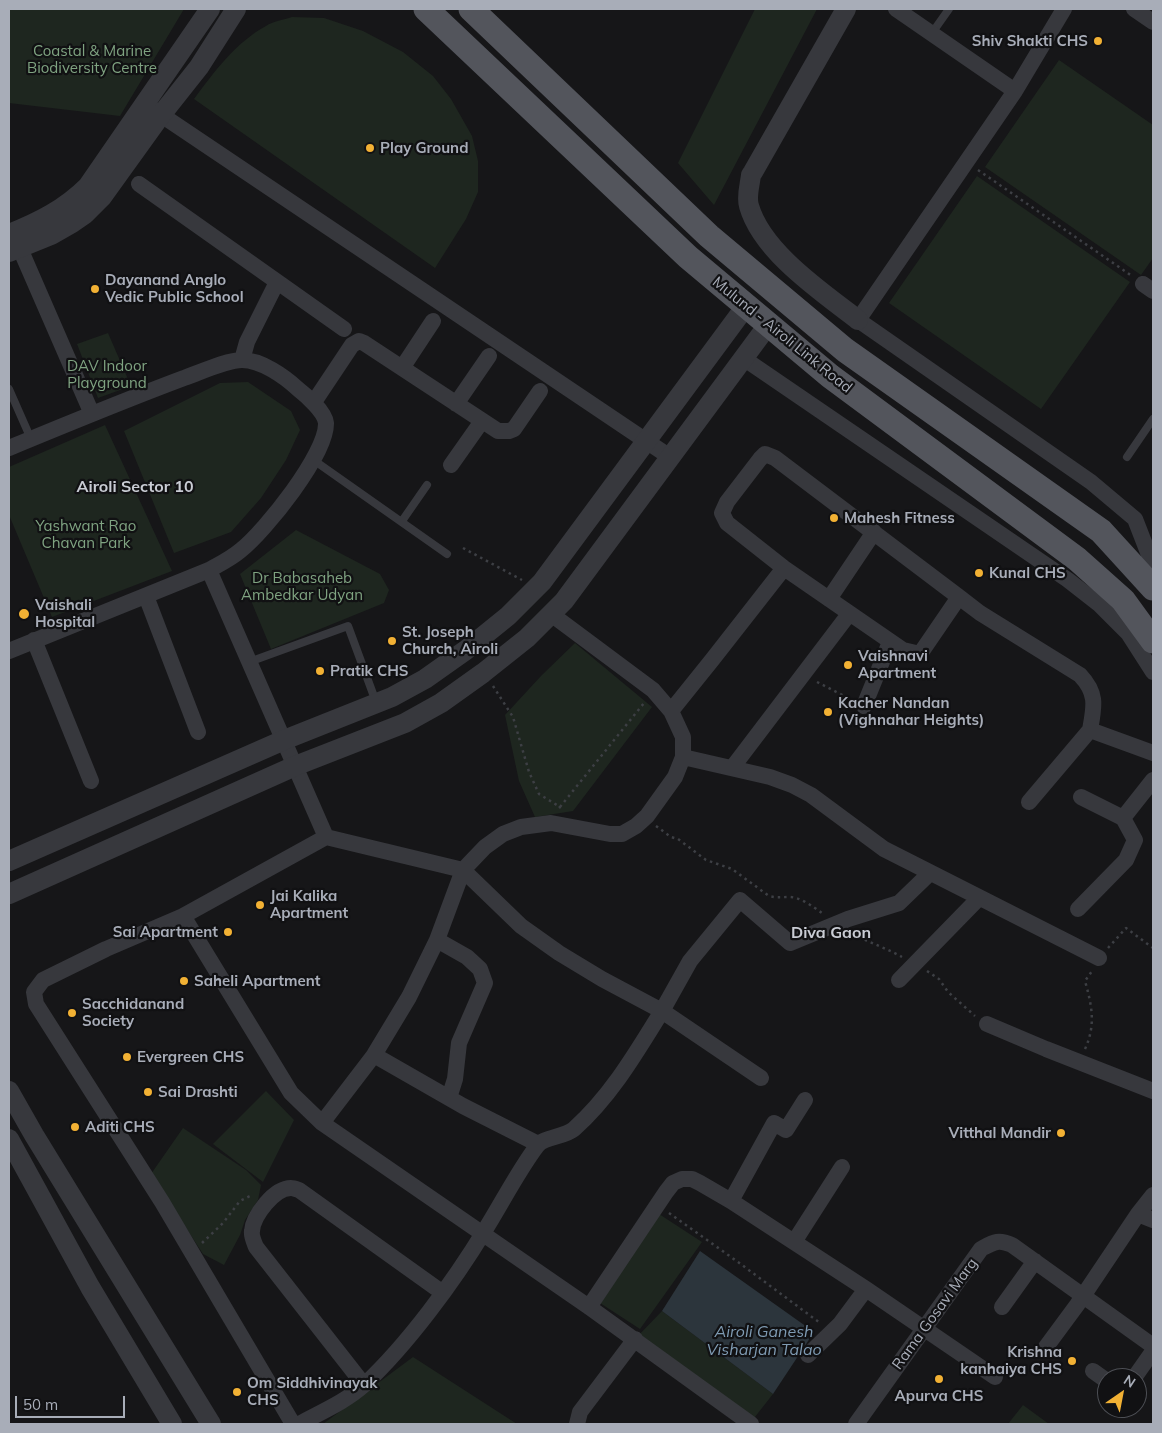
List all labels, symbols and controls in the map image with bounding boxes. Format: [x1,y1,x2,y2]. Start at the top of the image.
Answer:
place label: Shiv Shakti CHS [972,32,1088,50]
marker: Shiv Shakti CHS [1092,35,1104,47]
park label: Coastal & Marine Biodiversity Centre [27,42,157,77]
place label: Play Ground [380,139,468,157]
marker: Play Ground [364,142,376,154]
place label: Dayanand Anglo Vedic Public School [105,271,244,306]
street label: Mulund - Airoli Link Road [709,273,855,397]
marker: Dayanand Anglo Vedic Public School [89,283,101,295]
park label: DAV Indoor Playground [67,357,147,392]
district label: Airoli Sector 10 [76,477,194,497]
place label: Mahesh Fitness [844,509,955,527]
marker: Mahesh Fitness [828,512,840,524]
park label: Yashwant Rao Chavan Park [36,517,136,552]
place label: Kunal CHS [989,564,1066,582]
marker: Kunal CHS [973,567,985,579]
park label: Dr Babasaheb Ambedkar Udyan [241,569,363,604]
place label: Vaishali Hospital [35,596,95,631]
marker: Vaishali Hospital [17,607,31,621]
place label: St. Joseph Church, Airoli [402,623,498,658]
marker: St. Joseph Church, Airoli [386,635,398,647]
place label: Vaishnavi Apartment [858,647,936,682]
marker: Vaishnavi Apartment [842,659,854,671]
place label: Pratik CHS [330,662,409,680]
marker: Pratik CHS [314,665,326,677]
place label: Kacher Nandan (Vighnahar Heights) [838,694,984,729]
marker: Kacher Nandan (Vighnahar Heights) [822,706,834,718]
place label: Jai Kalika Apartment [270,887,348,922]
marker: Jai Kalika Apartment [254,899,266,911]
place label: Sai Apartment [113,923,218,941]
district label: Diva Gaon [791,923,871,943]
marker: Sai Apartment [222,926,234,938]
place label: Saheli Apartment [194,972,320,990]
marker: Saheli Apartment [178,975,190,987]
place label: Sacchidanand Society [82,995,184,1030]
marker: Sacchidanand Society [66,1007,78,1019]
place label: Evergreen CHS [137,1048,244,1066]
marker: Evergreen CHS [121,1051,133,1063]
place label: Sai Drashti [158,1083,238,1101]
marker: Sai Drashti [142,1086,154,1098]
place label: Aditi CHS [85,1118,155,1136]
marker: Aditi CHS [69,1121,81,1133]
place label: Vitthal Mandir [948,1124,1051,1142]
marker: Vitthal Mandir [1055,1127,1067,1139]
street label: Rama Gosavi Marg [889,1255,981,1373]
water label: Airoli Ganesh Visharjan Talao [706,1322,822,1360]
place label: Krishna kanhaiya CHS [960,1343,1062,1378]
marker: Krishna kanhaiya CHS [1066,1355,1078,1367]
north arrow [1097,1368,1147,1418]
text: N [1120,1371,1139,1392]
marker: Apurva CHS [933,1373,945,1385]
place label: Om Siddhivinayak CHS [247,1374,377,1409]
scale bar [18,1386,128,1418]
marker: Om Siddhivinayak CHS [231,1386,243,1398]
place label: Apurva CHS [895,1387,983,1405]
text: 50 m [23,1395,58,1414]

